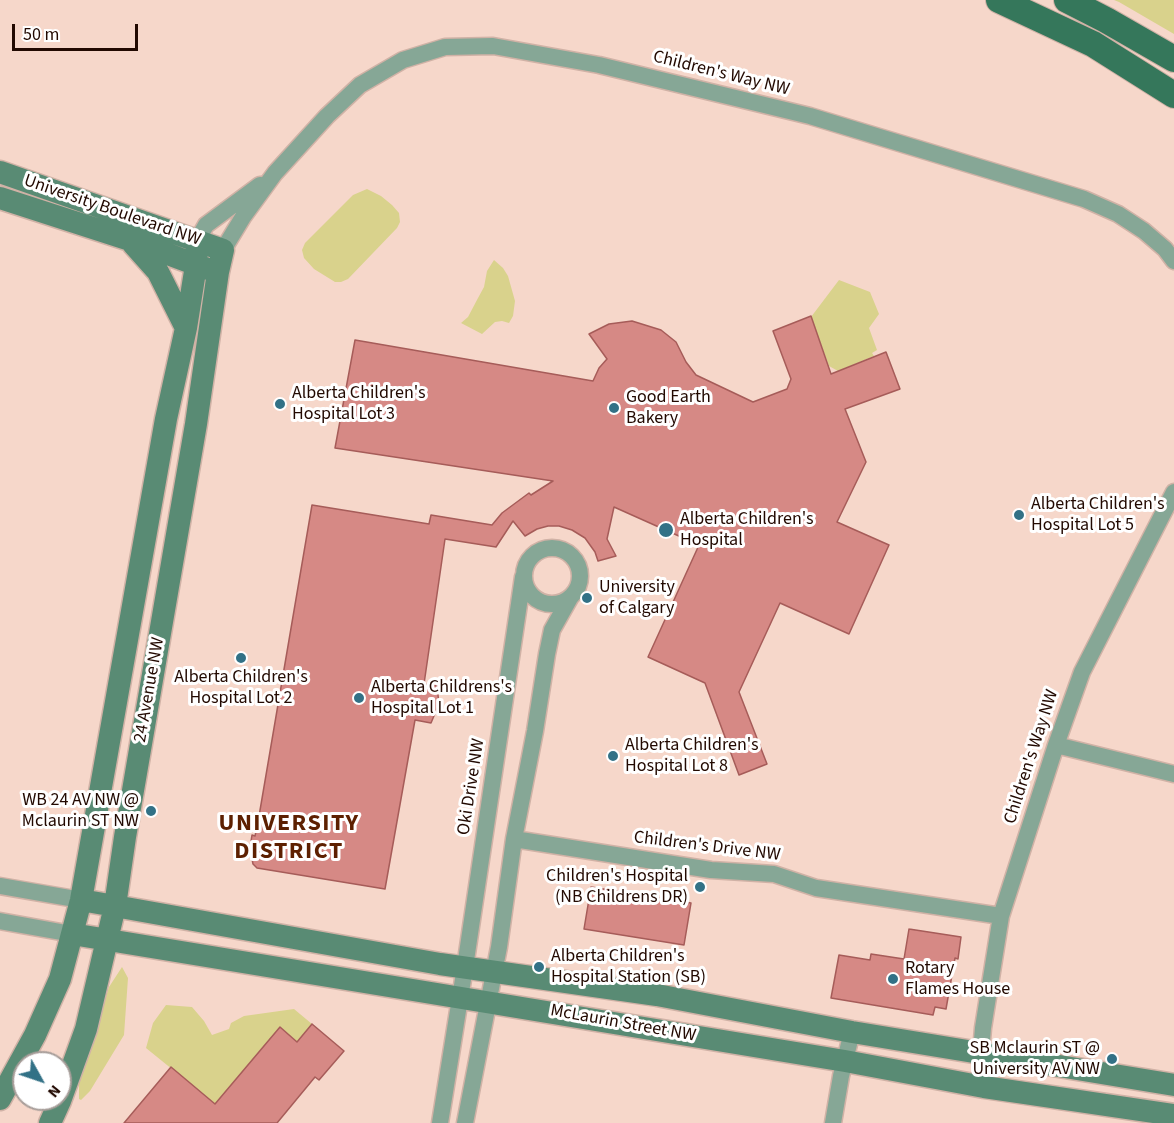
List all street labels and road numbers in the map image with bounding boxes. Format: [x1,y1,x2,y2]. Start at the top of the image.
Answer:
street label: Children's Way NW [651,47,791,101]
street label: University Boulevard NW [21,171,203,251]
street label: 24 Avenue NW [130,636,170,744]
street label: Children's Way NW [1000,687,1064,827]
street label: Oki Drive NW [454,737,490,837]
street label: Children's Drive NW [632,827,782,867]
street label: McLaurin Street NW [548,1001,698,1047]

